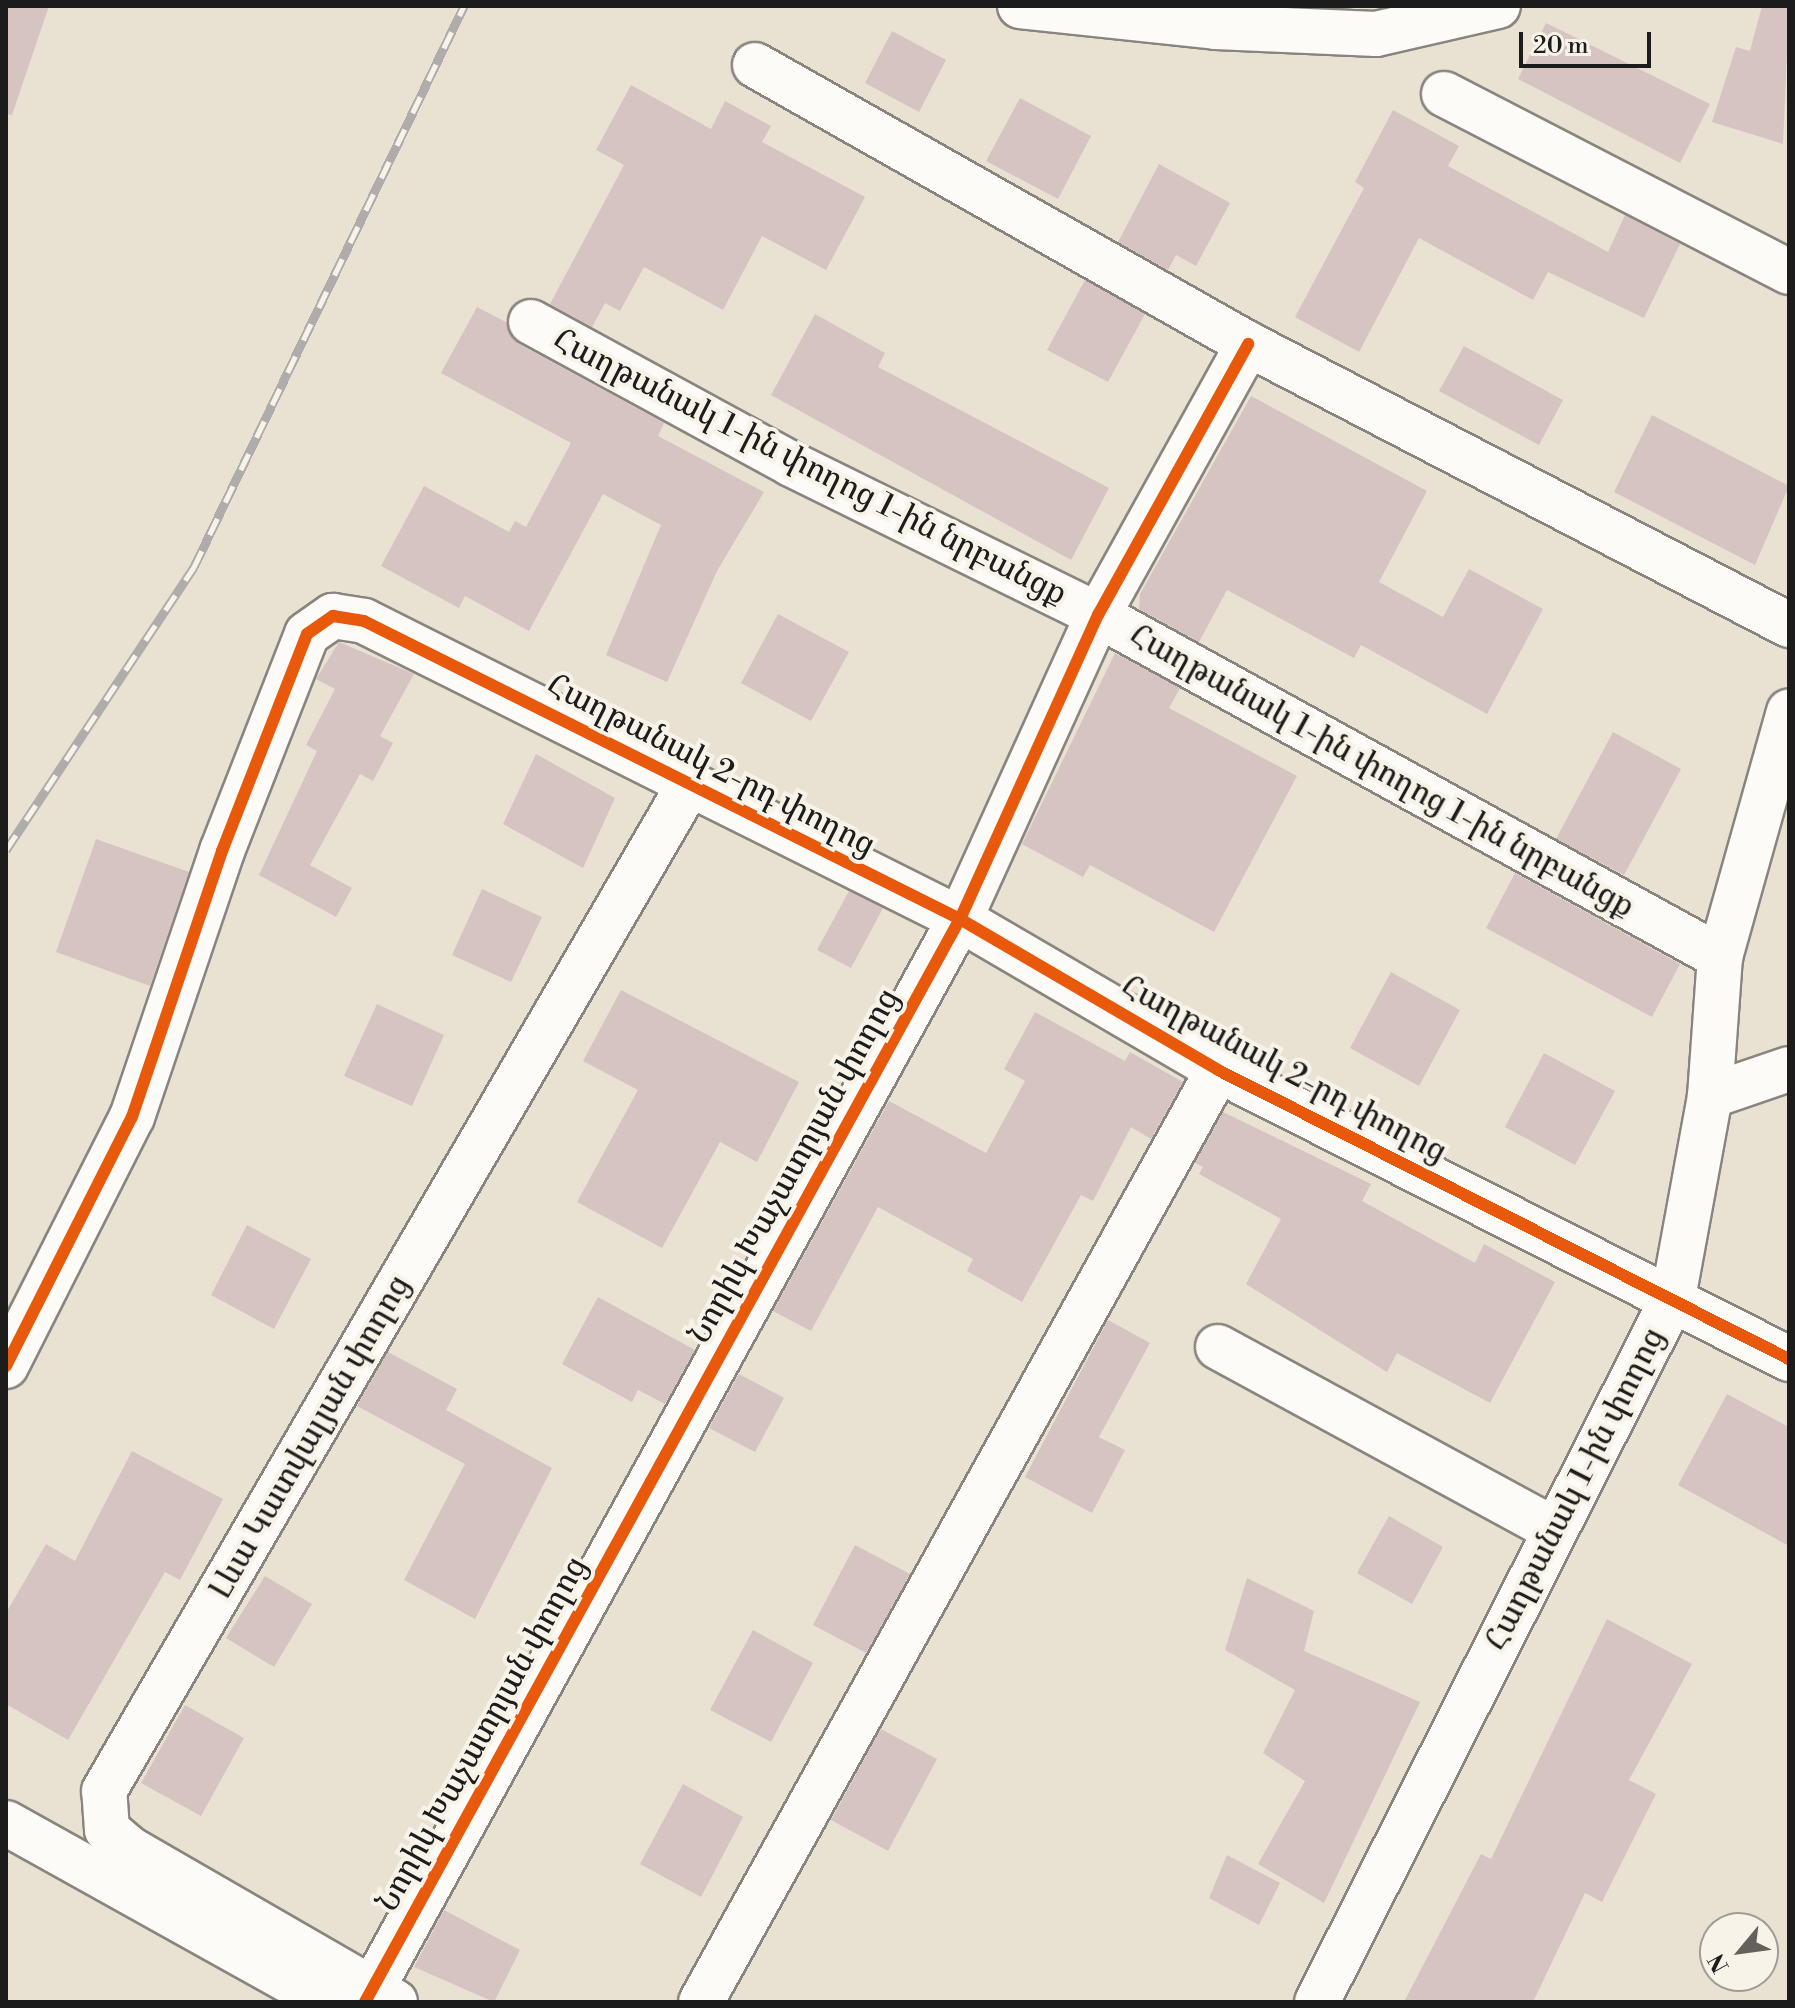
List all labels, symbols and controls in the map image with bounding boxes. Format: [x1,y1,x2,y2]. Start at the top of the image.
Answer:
scale bar [1523,16,1655,66]
text: 20 m [1533,31,1589,61]
street label: Հաղթանակ 1-ին փողոց 1-ին նրբանցք [547,320,1073,614]
street label: Հաղթանակ 1-ին փողոց 1-ին նրբանցք [1123,616,1641,926]
street label: Հաղթանակ 2-րդ փողոց [541,666,881,864]
street label: Հաղթանակ 2-րդ փողոց [1115,967,1453,1171]
street label: Նորիկ Խաչատրյան փողոց [680,982,908,1350]
street label: Լևա Կատվալյան փողոց [201,1268,419,1606]
street label: Հաղթանակ 1-ին փողոց [1477,1321,1673,1657]
street label: Նորիկ Խաչատրյան փողոց [368,1550,596,1918]
north arrow [1699,1912,1779,1992]
text: N [1703,1949,1735,1977]

